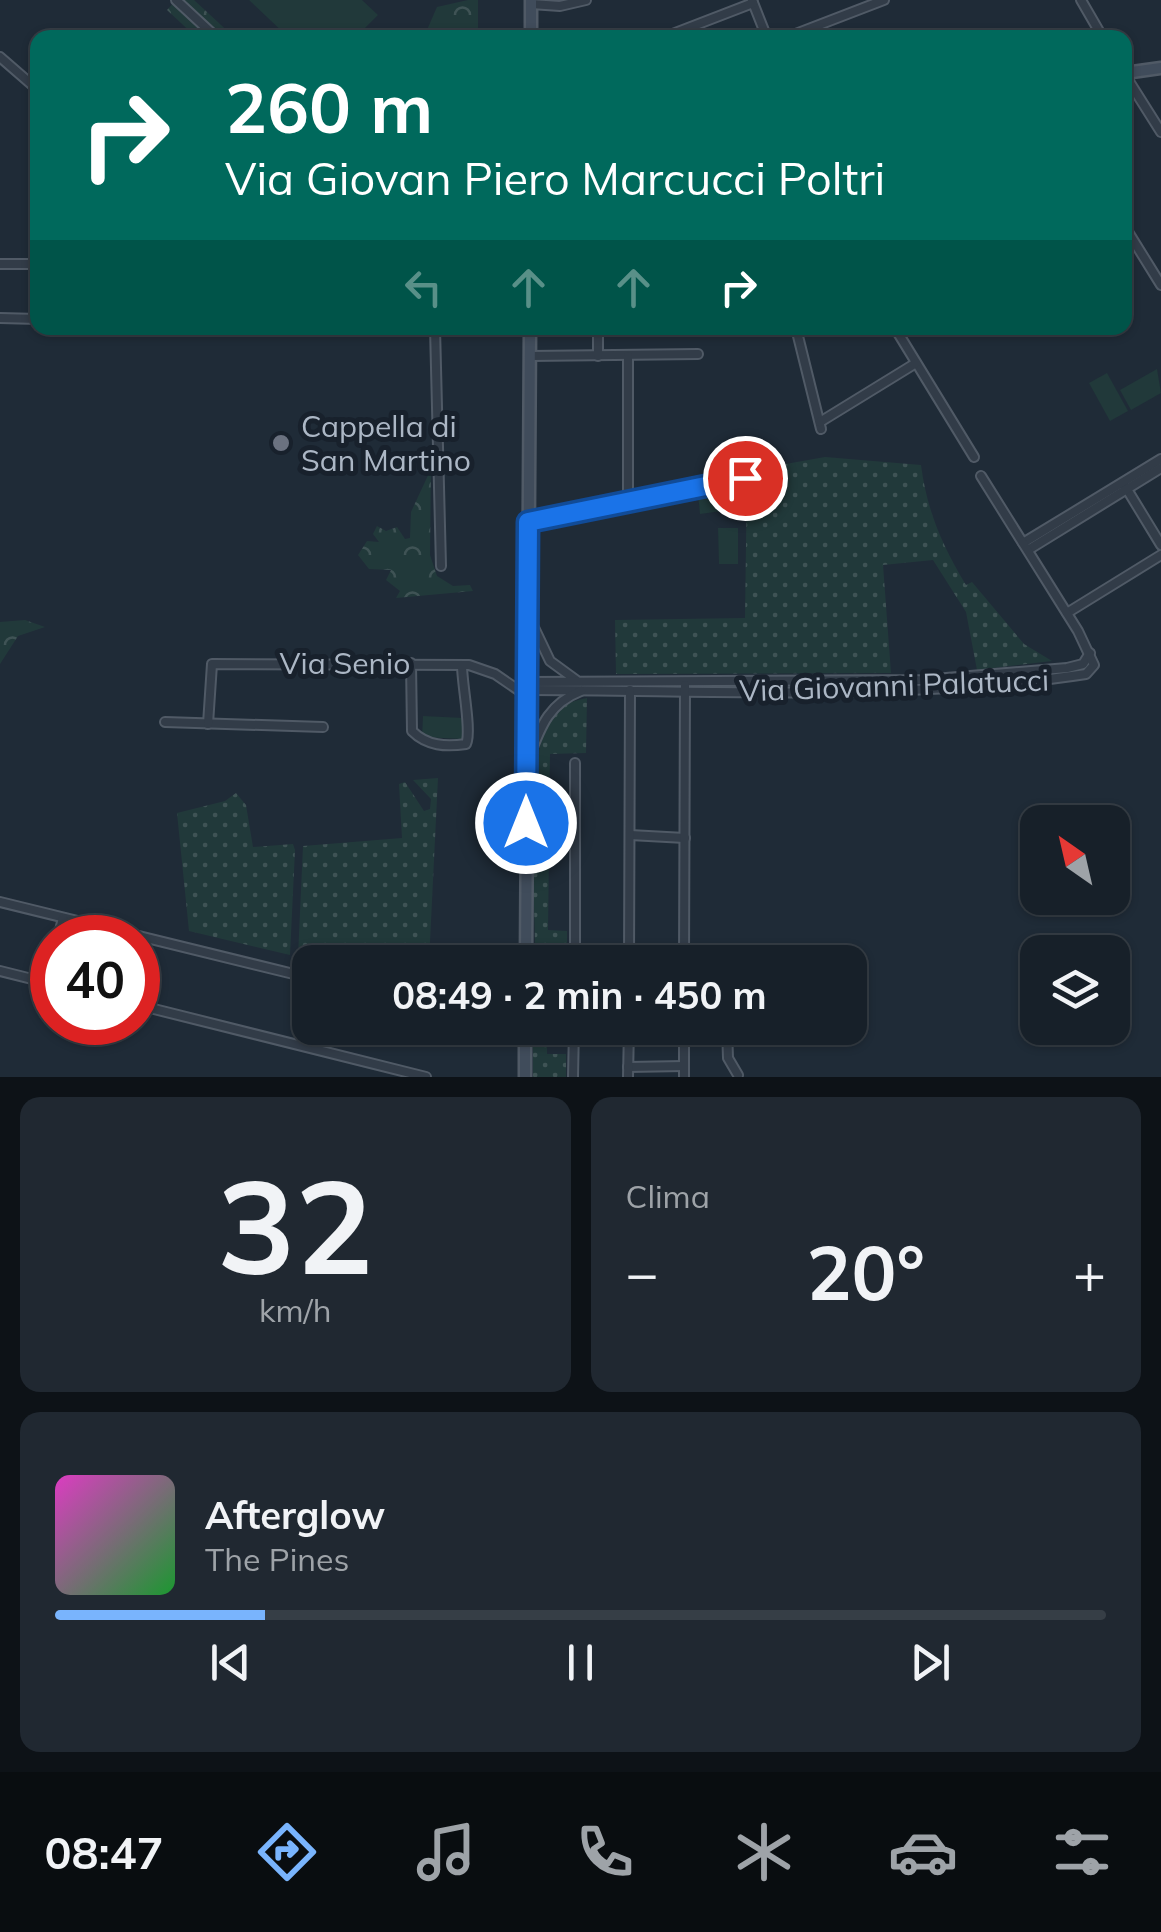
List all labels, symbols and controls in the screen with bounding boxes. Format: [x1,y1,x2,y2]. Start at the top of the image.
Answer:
text: 260 m [225,63,433,151]
icon: right [60,70,190,200]
text: Via Giovan Piero Marcucci Poltri [225,150,885,206]
icon: left [396,260,451,315]
icon: ahead [501,260,556,315]
icon: ahead [606,260,661,315]
icon: right [711,260,766,315]
place label: Cappella di San Martino [301,407,471,479]
marker: Cappella di San Martino [270,432,292,454]
pin [703,436,788,521]
icon: arrive [718,451,773,506]
street label: Via Senio [280,644,410,682]
street label: Via Giovanni Palatucci [738,661,1050,709]
position arrow [474,771,578,875]
north arrow [1020,805,1130,915]
map controls [1020,805,1130,1045]
speed limit sign: 40 [30,915,160,1045]
button: layers [1020,935,1130,1045]
text: 08:49 · 2 min · 450 m [392,971,767,1019]
text: 32 [217,1143,373,1307]
text: Clima [626,1176,710,1216]
text: 20° [807,1225,925,1319]
text: − [626,1238,659,1307]
text: + [1073,1238,1106,1307]
text: km/h [259,1290,331,1330]
text: Afterglow [205,1491,385,1539]
text: The Pines [205,1539,349,1579]
icon: previous [203,1635,258,1690]
icon: pause [553,1635,608,1690]
icon: next [903,1635,958,1690]
icon: directions [252,1817,322,1887]
icon: music [411,1817,481,1887]
icon: phone [570,1817,640,1887]
icon: climate [729,1817,799,1887]
icon: car [888,1817,958,1887]
icon: filters [1047,1817,1117,1887]
text: 08:47 [44,1824,164,1880]

